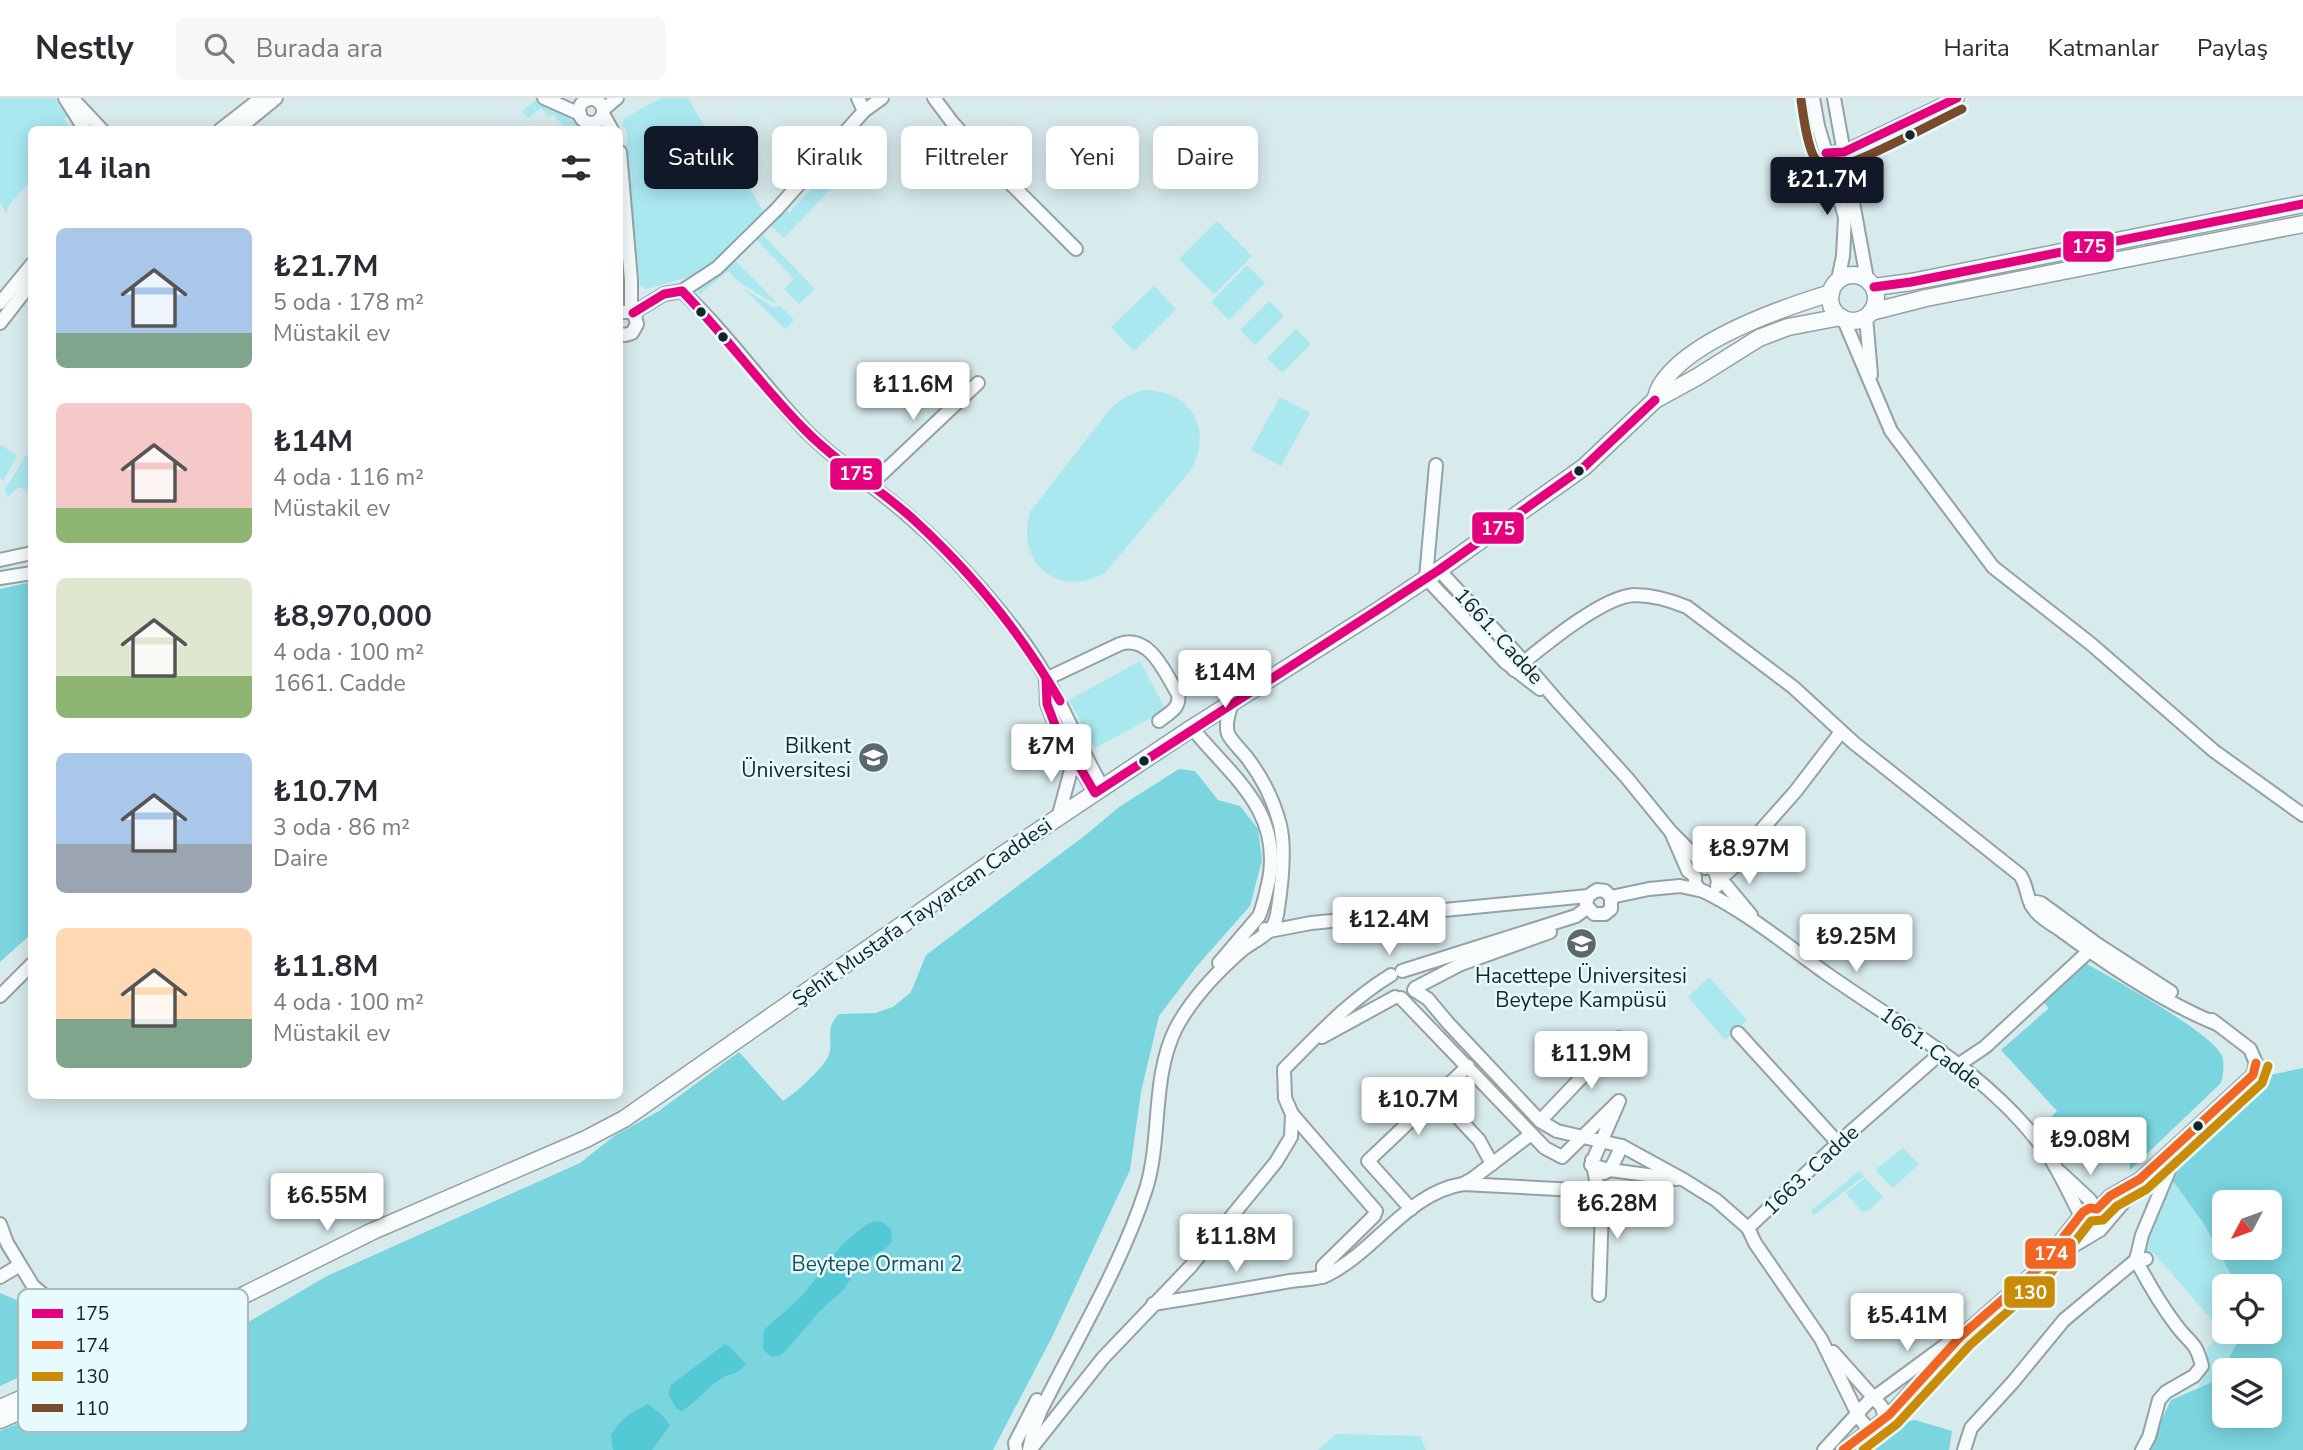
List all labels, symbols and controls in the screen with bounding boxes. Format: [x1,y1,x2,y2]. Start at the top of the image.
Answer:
search box [176,17,666,80]
text: Nestly [35,26,134,71]
icon: search [200,29,238,67]
text: Burada ara [256,31,383,66]
text: Harita [1943,32,2010,64]
text: Katmanlar [2048,32,2159,64]
text: Paylaş [2197,32,2268,64]
chip: Satılık [644,126,758,189]
chip: Kiralık [772,126,887,189]
chip: Filtreler [901,126,1032,189]
chip: Yeni [1046,126,1139,189]
chip: Daire [1153,126,1258,189]
unlabelled marker [1903,128,1917,142]
text: 14 ilan [56,148,151,189]
icon: filters [557,149,595,187]
pin: ₺21.7M [1770,158,1884,217]
text: ₺21.7M [1787,164,1867,195]
line badge: 175 [2062,230,2115,263]
text: 175 [2072,234,2106,260]
text: ₺21.7M [273,246,378,287]
icon: home [112,256,196,340]
text: 5 oda · 178 m² [273,287,424,318]
unlabelled marker [694,305,708,319]
text: Müstakil ev [273,318,390,349]
unlabelled marker [716,330,730,344]
pin: ₺11.6M [856,362,970,422]
text: ₺11.6M [873,369,953,400]
text: ₺14M [273,421,353,462]
icon: home [112,431,196,515]
line badge: 175 [829,457,883,491]
text: 175 [839,461,873,487]
text: 4 oda · 116 m² [273,462,424,493]
unlabelled marker [1572,464,1586,478]
text: Müstakil ev [273,493,390,524]
line badge: 175 [1471,511,1525,545]
text: 175 [1481,516,1515,542]
street label: 1661. Cadde [1448,582,1550,690]
text: ₺8,970,000 [273,596,432,637]
icon: home [112,606,196,690]
text: 4 oda · 100 m² [273,637,424,668]
pin: ₺14M [1184,650,1266,710]
text: ₺14M [1194,657,1256,688]
text: 1661. Cadde [273,668,406,699]
pin: ₺7M [1017,724,1085,784]
text: ₺7M [1027,731,1075,762]
place label: Bilkent Üniversitesi [741,732,852,784]
school or university icon: Bilkent Üniversitesi [857,741,891,775]
unlabelled marker [1137,754,1151,768]
text: ₺10.7M [273,771,378,812]
icon: home [112,781,196,865]
street label: Şehit Mustafa Tayyarcan Caddesi [786,811,1058,1013]
text: 3 oda · 86 m² [273,812,410,843]
pin: ₺8.97M [1692,826,1806,886]
text: ₺8.97M [1709,833,1789,864]
text: Daire [273,843,328,874]
pin: ₺12.4M [1332,898,1446,957]
text: ₺12.4M [1349,904,1429,935]
pin: ₺9.25M [1799,914,1913,974]
text: ₺9.25M [1816,921,1896,952]
school or university icon: Hacettepe Üniversitesi Beytepe Kampüsü [1564,927,1598,961]
text: ₺11.8M [273,946,378,987]
icon: home [112,956,196,1040]
place label: Hacettepe Üniversitesi Beytepe Kampüsü [1475,962,1687,1014]
text: 4 oda · 100 m² [273,987,424,1018]
street label: 1661. Cadde [1874,1000,1988,1096]
text: Müstakil ev [273,1018,390,1049]
pin: ₺11.9M [1534,1032,1648,1091]
text: ₺11.9M [1551,1038,1631,1069]
pin: ₺10.7M [1361,1077,1475,1137]
text: ₺10.7M [1378,1084,1458,1115]
street label: 1663. Cadde [1757,1118,1865,1222]
pin: ₺9.08M [2033,1118,2147,1177]
unlabelled marker [2191,1119,2205,1133]
text: ₺9.08M [2050,1124,2130,1155]
pin: ₺6.55M [270,1174,384,1233]
text: ₺6.55M [287,1180,367,1211]
pin: ₺6.28M [1560,1182,1674,1241]
text: ₺6.28M [1577,1188,1657,1219]
north arrow [2212,1190,2282,1260]
map controls [2212,1190,2282,1428]
pin: ₺11.8M [1179,1214,1293,1274]
text: ₺11.8M [1196,1221,1276,1252]
line badge: 174 [2024,1237,2077,1270]
text: 174 [2034,1241,2068,1267]
park label: Beytepe Ormanı 2 [792,1250,963,1278]
button: locate [2212,1274,2282,1344]
line badge: 130 [2003,1275,2056,1309]
text: 130 [2013,1280,2047,1306]
legend [18,1289,248,1432]
pin: ₺5.41M [1850,1294,1964,1353]
text: ₺5.41M [1867,1300,1947,1331]
text: 175 [75,1301,109,1327]
text: 174 [75,1333,109,1359]
button: layers [2212,1358,2282,1428]
text: 130 [75,1364,109,1390]
text: 110 [75,1396,109,1422]

